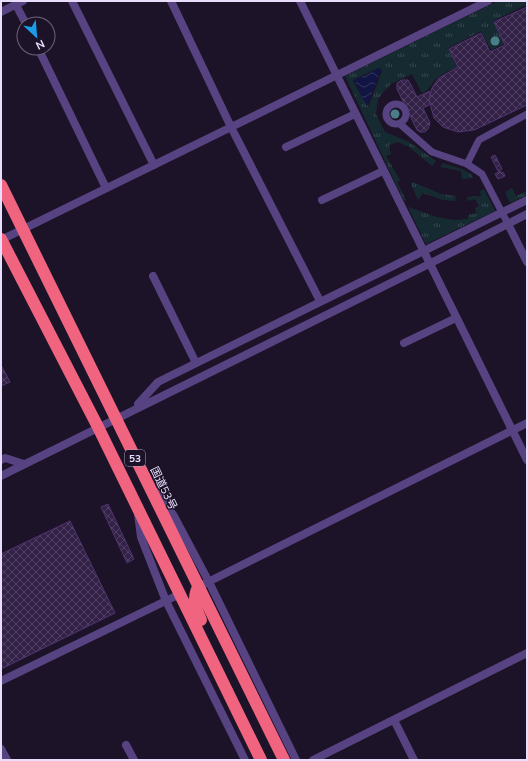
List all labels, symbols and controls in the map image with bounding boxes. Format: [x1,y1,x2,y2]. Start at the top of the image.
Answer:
north arrow [16,16,56,56]
text: N [33,36,47,53]
road number: 53 [125,450,145,466]
street label: 国道53号 [147,464,180,512]

